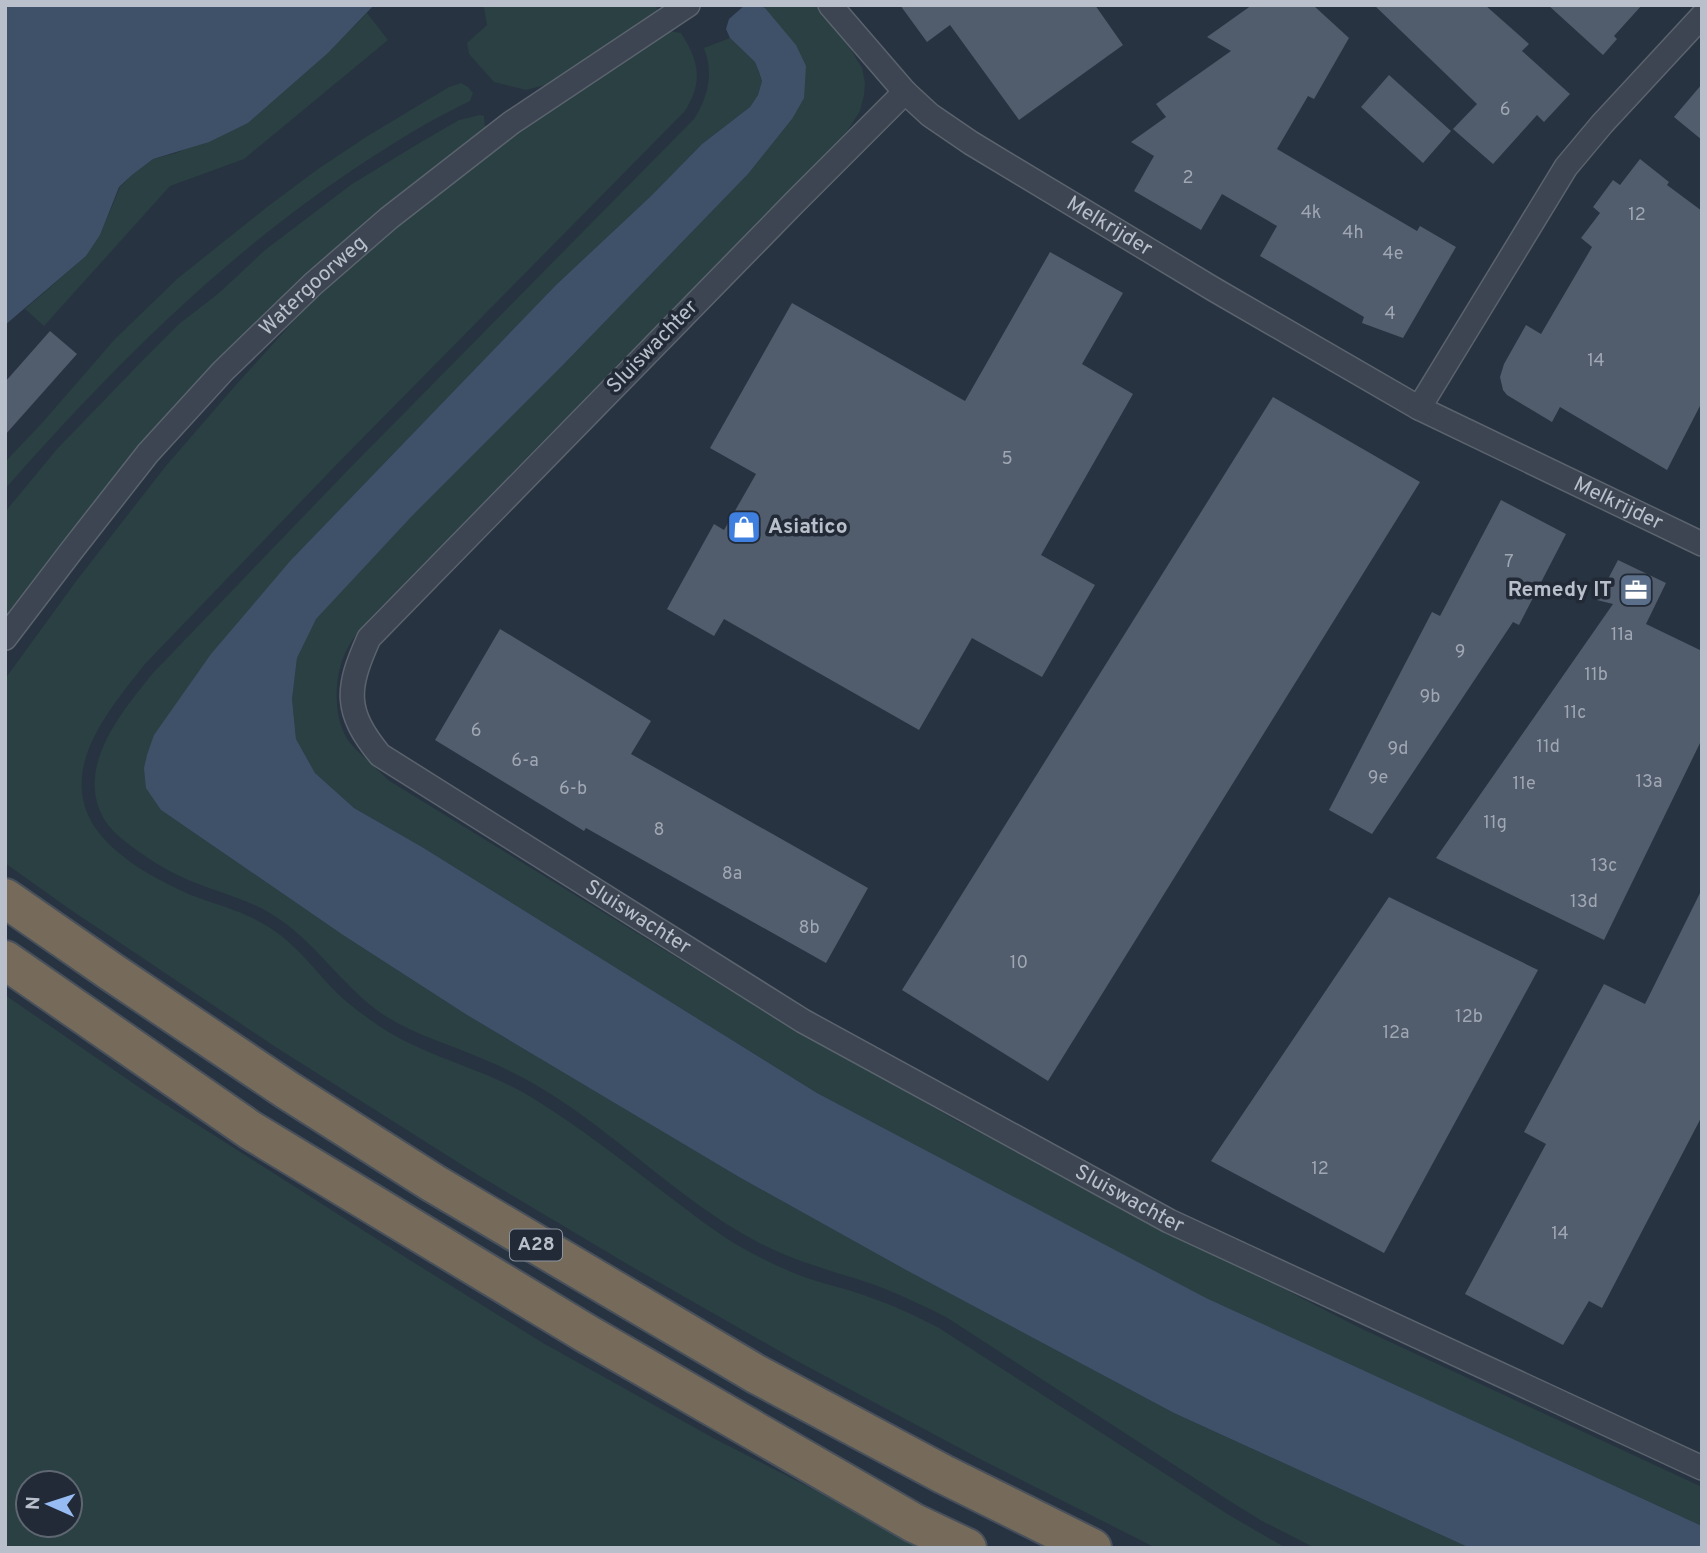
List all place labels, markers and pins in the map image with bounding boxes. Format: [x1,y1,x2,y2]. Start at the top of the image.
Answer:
shop icon: Asiatico [725,508,763,546]
place label: Asiatico [768,514,848,541]
office icon: Remedy IT [1617,571,1655,609]
place label: Remedy IT [1508,577,1612,604]

